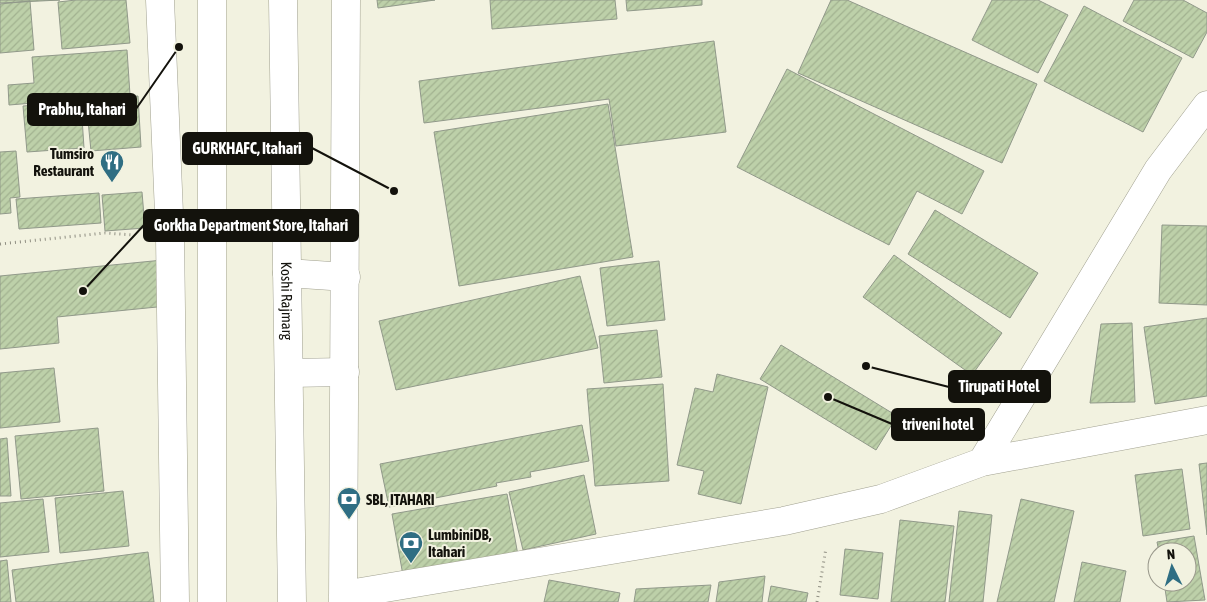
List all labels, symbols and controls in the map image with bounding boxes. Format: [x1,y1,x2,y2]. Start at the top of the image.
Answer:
callout: Prabhu, Itahari [28,94,136,125]
text: Prabhu, Itahari [38,100,126,118]
callout: GURKHAFC, Itahari [183,133,312,164]
text: GURKHAFC, Itahari [192,139,302,157]
place label: Tumsiro Restaurant [33,145,95,179]
restaurant icon: Tumsiro Restaurant [99,149,125,183]
callout: Gorkha Department Store, Itahari [144,210,358,241]
text: Gorkha Department Store, Itahari [154,216,348,234]
street label: Koshi Rajmarg [278,262,297,341]
callout: Tirupati Hotel [949,371,1050,402]
text: Tirupati Hotel [958,377,1040,395]
callout: triveni hotel [892,409,984,440]
text: triveni hotel [901,415,975,433]
bank icon: SBL, ITAHARI [336,486,362,520]
place label: SBL, ITAHARI [366,491,435,508]
place label: LumbiniDB, Itahari [428,526,492,560]
bank icon: LumbiniDB, Itahari [398,530,424,564]
north arrow [1147,542,1197,592]
text: N [1166,546,1176,562]

